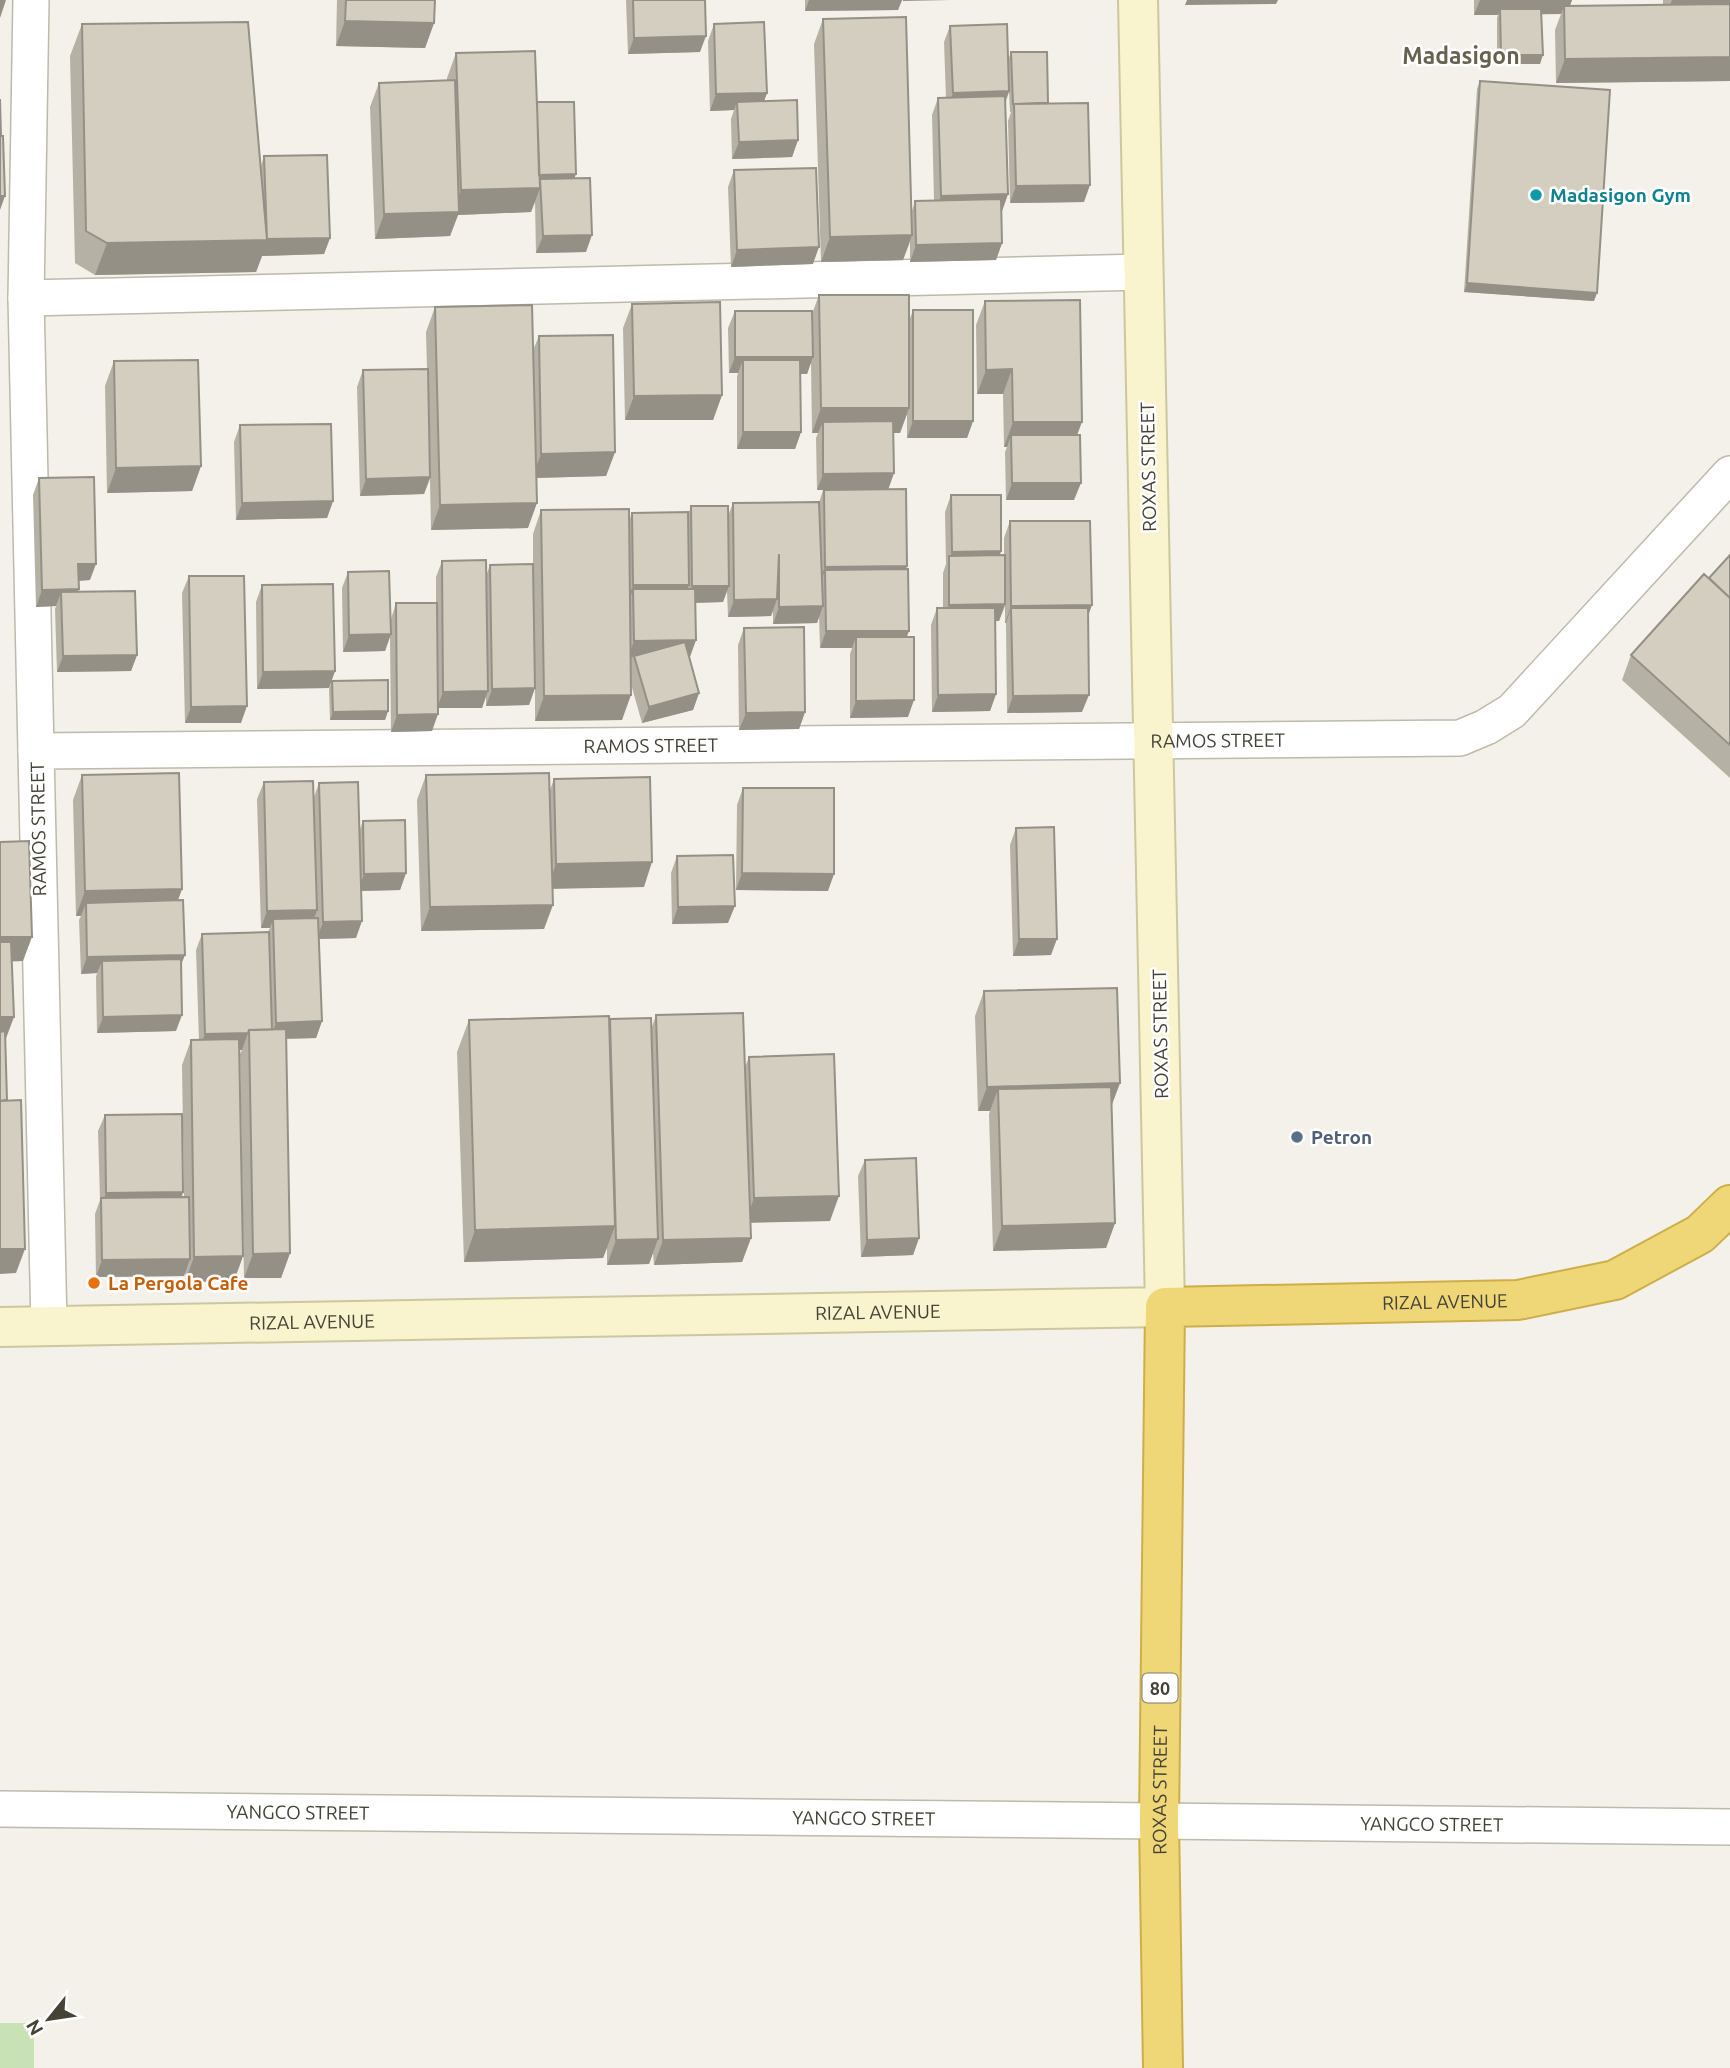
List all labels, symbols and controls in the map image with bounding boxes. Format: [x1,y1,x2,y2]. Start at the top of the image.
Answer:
district label: Madasigon [1402,43,1520,68]
place label: Madasigon Gym [1550,184,1691,206]
marker: Madasigon Gym [1528,187,1544,203]
street label: ROXAS STREET [1136,402,1160,532]
street label: RAMOS STREET [1150,729,1286,752]
street label: RAMOS STREET [583,734,719,757]
street label: RAMOS STREET [26,761,50,896]
street label: ROXAS STREET [1148,969,1172,1099]
place label: Petron [1311,1126,1372,1148]
marker: Petron [1289,1129,1305,1145]
place label: La Pergola Cafe [108,1272,249,1294]
marker: La Pergola Cafe [86,1275,102,1291]
street label: RIZAL AVENUE [1382,1289,1508,1314]
street label: RIZAL AVENUE [815,1300,941,1324]
street label: RIZAL AVENUE [249,1310,375,1334]
road number: 80 [1142,1674,1178,1702]
street label: ROXAS STREET [1148,1725,1171,1855]
street label: YANGCO STREET [226,1800,370,1824]
street label: YANGCO STREET [792,1806,936,1830]
street label: YANGCO STREET [1360,1812,1504,1836]
north arrow [14,1984,84,2054]
text: N [21,2016,47,2039]

